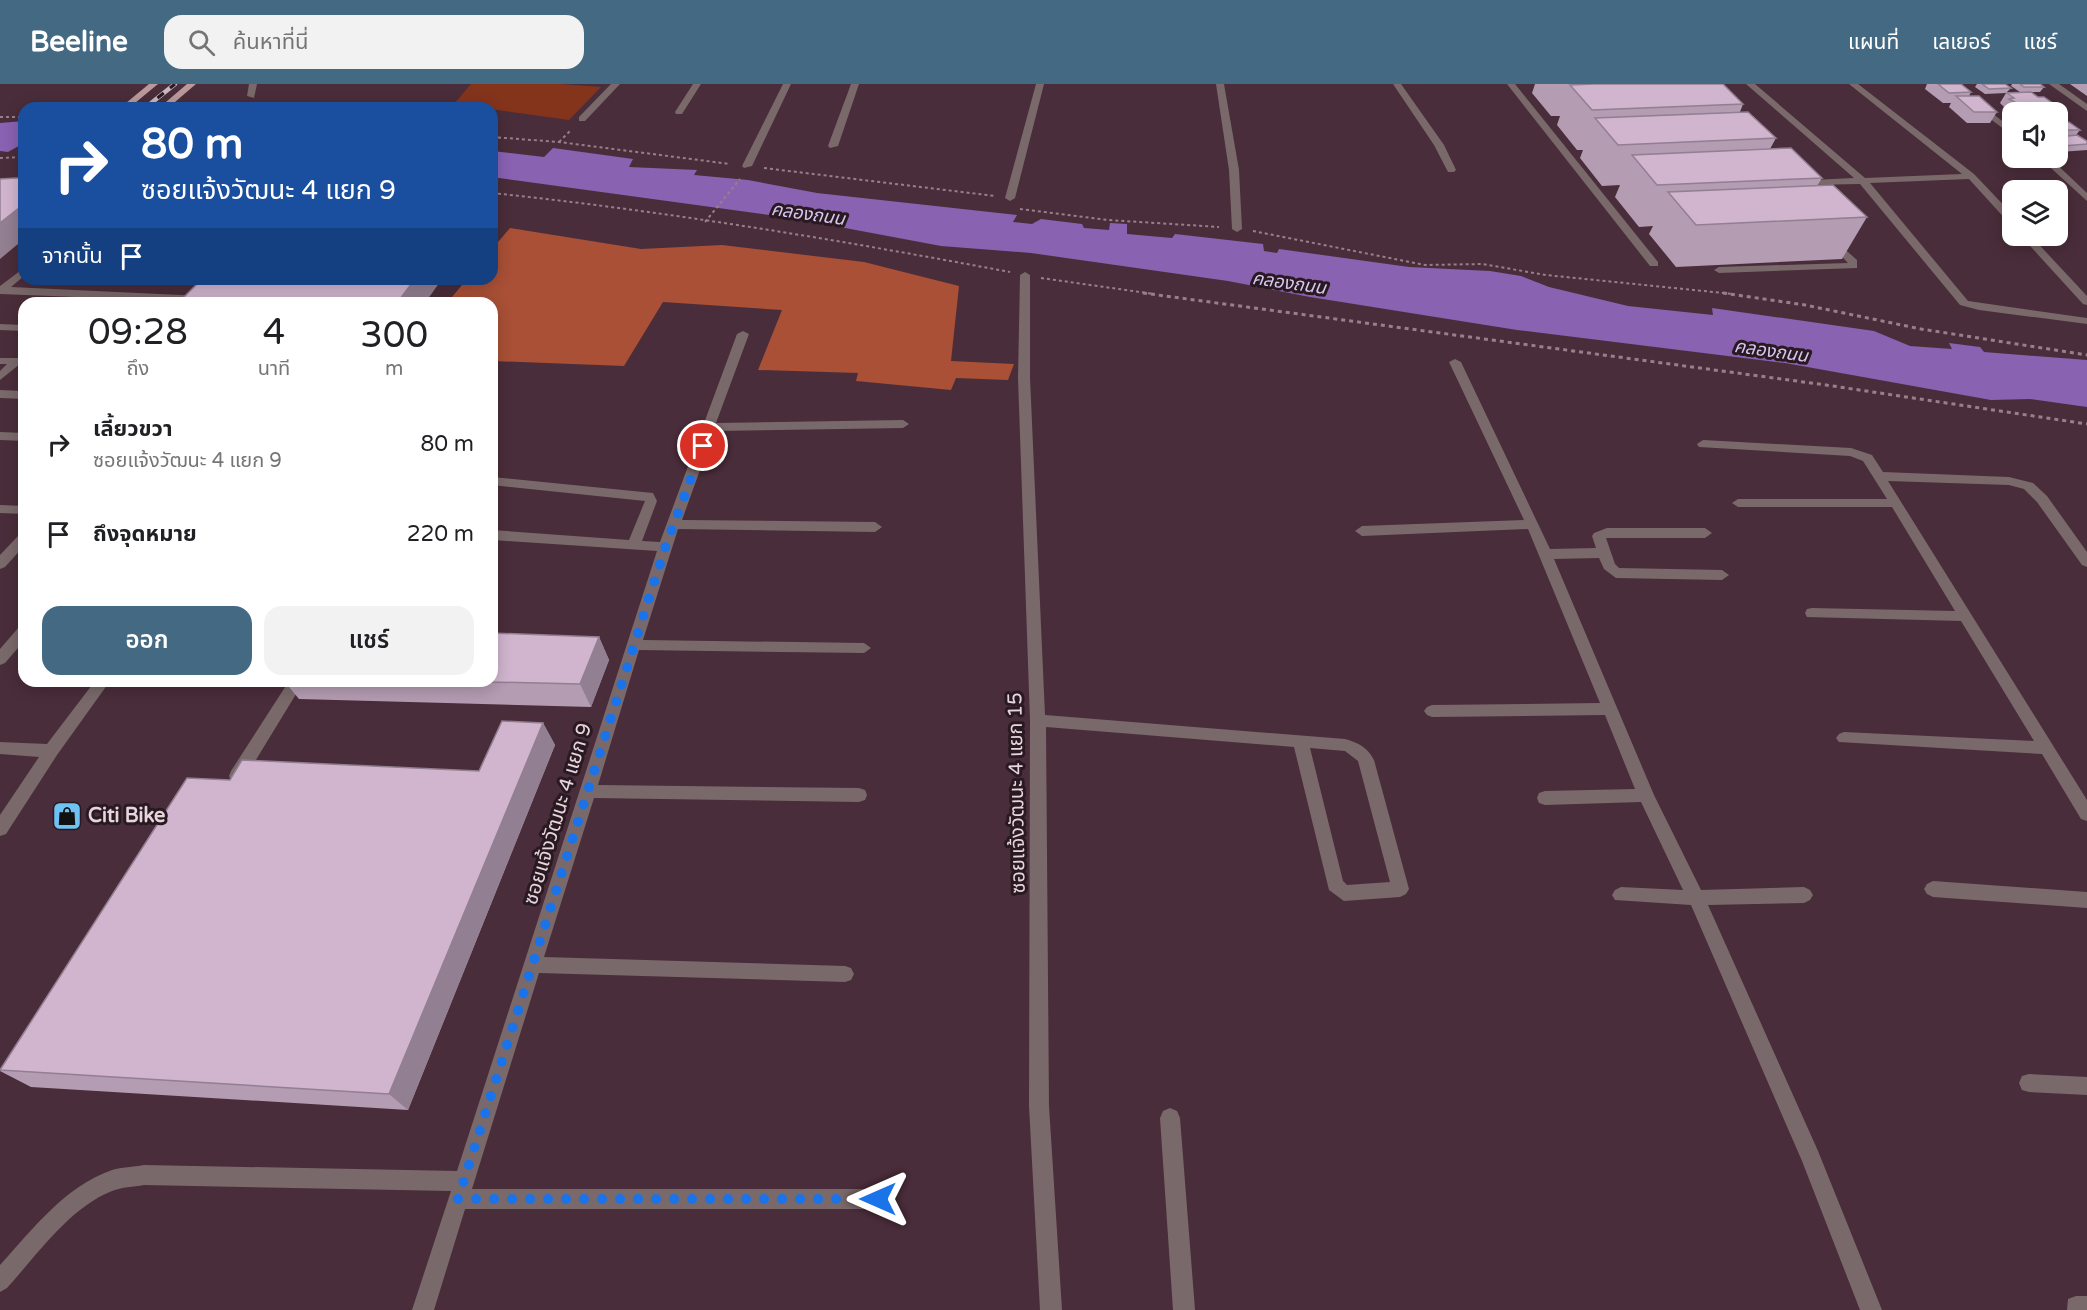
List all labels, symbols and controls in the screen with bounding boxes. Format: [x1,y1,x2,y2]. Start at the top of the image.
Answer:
search box [164,15,584,69]
text: Beeline [30,25,128,59]
icon: search [185,26,218,59]
text: ค้นหาที่นี่ [233,29,309,55]
text: แผนที่ [1848,30,1899,55]
text: เลเยอร์ [1932,30,1991,55]
text: แชร์ [2024,30,2057,55]
map controls [2002,102,2068,246]
button: sound [2002,102,2068,168]
text: 80 m [141,119,243,170]
icon: right [42,126,120,204]
text: ซอยแจ้งวัฒนะ 4 แยก 9 [141,174,396,207]
button: layers [2002,180,2068,246]
water label: คลองถนน [770,198,847,230]
icon: arrive [115,240,148,273]
text: จากนั้น [42,243,103,269]
water label: คลองถนน [1251,267,1328,299]
text: 09:28 [88,311,188,354]
text: 4 [263,311,285,354]
text: 300 [360,314,428,357]
water label: คลองถนน [1733,335,1810,367]
text: ถึง [126,357,149,381]
text: นาที [258,357,290,381]
text: m [385,357,403,381]
text: เลี้ยวขวา [93,416,173,442]
pin [677,420,728,471]
icon: right [42,428,75,461]
icon: arrive [686,429,719,462]
text: 80 m [420,431,474,457]
text: ซอยแจ้งวัฒนะ 4 แยก 9 [93,449,282,473]
icon: arrive [42,518,75,551]
text: ถึงจุดหมาย [93,521,197,547]
text: 220 m [407,521,474,547]
button: ออก [42,606,252,675]
button: แชร์ [264,606,474,675]
street label: ซอยแจ้งวัฒนะ 4 แยก 15 [1003,692,1031,894]
street label: ซอยแจ้งวัฒนะ 4 แยก 9 [519,720,597,908]
shop icon: Citi Bike [51,800,83,832]
place label: Citi Bike [88,804,165,828]
position arrow [846,1167,910,1231]

